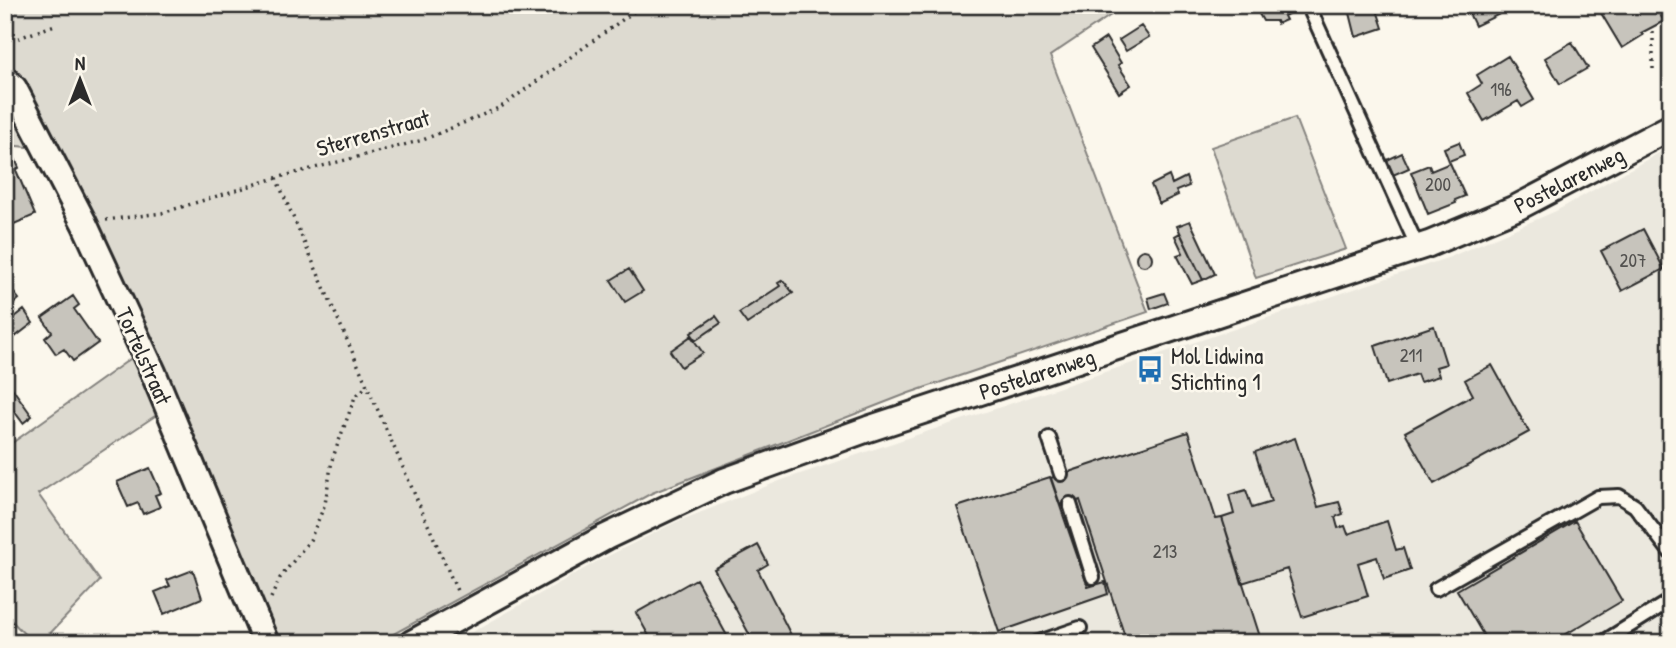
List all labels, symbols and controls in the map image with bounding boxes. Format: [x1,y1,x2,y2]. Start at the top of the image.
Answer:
north arrow [46,46,116,116]
text: N [75,50,85,76]
house number: 196 [1490,76,1512,102]
street label: Sterrenstraat [313,101,434,163]
street label: Postelarenweg [1508,139,1629,221]
house number: 200 [1425,171,1451,197]
house number: 207 [1620,247,1646,273]
street label: Tortelstraat [109,302,180,410]
street label: Postelarenweg [975,340,1099,407]
place label: Mol Lidwina Stichting 1 [1171,340,1263,397]
house number: 211 [1400,342,1422,368]
bus stop icon: Mol Lidwina Stichting 1 [1135,354,1165,384]
house number: 213 [1153,538,1177,564]

